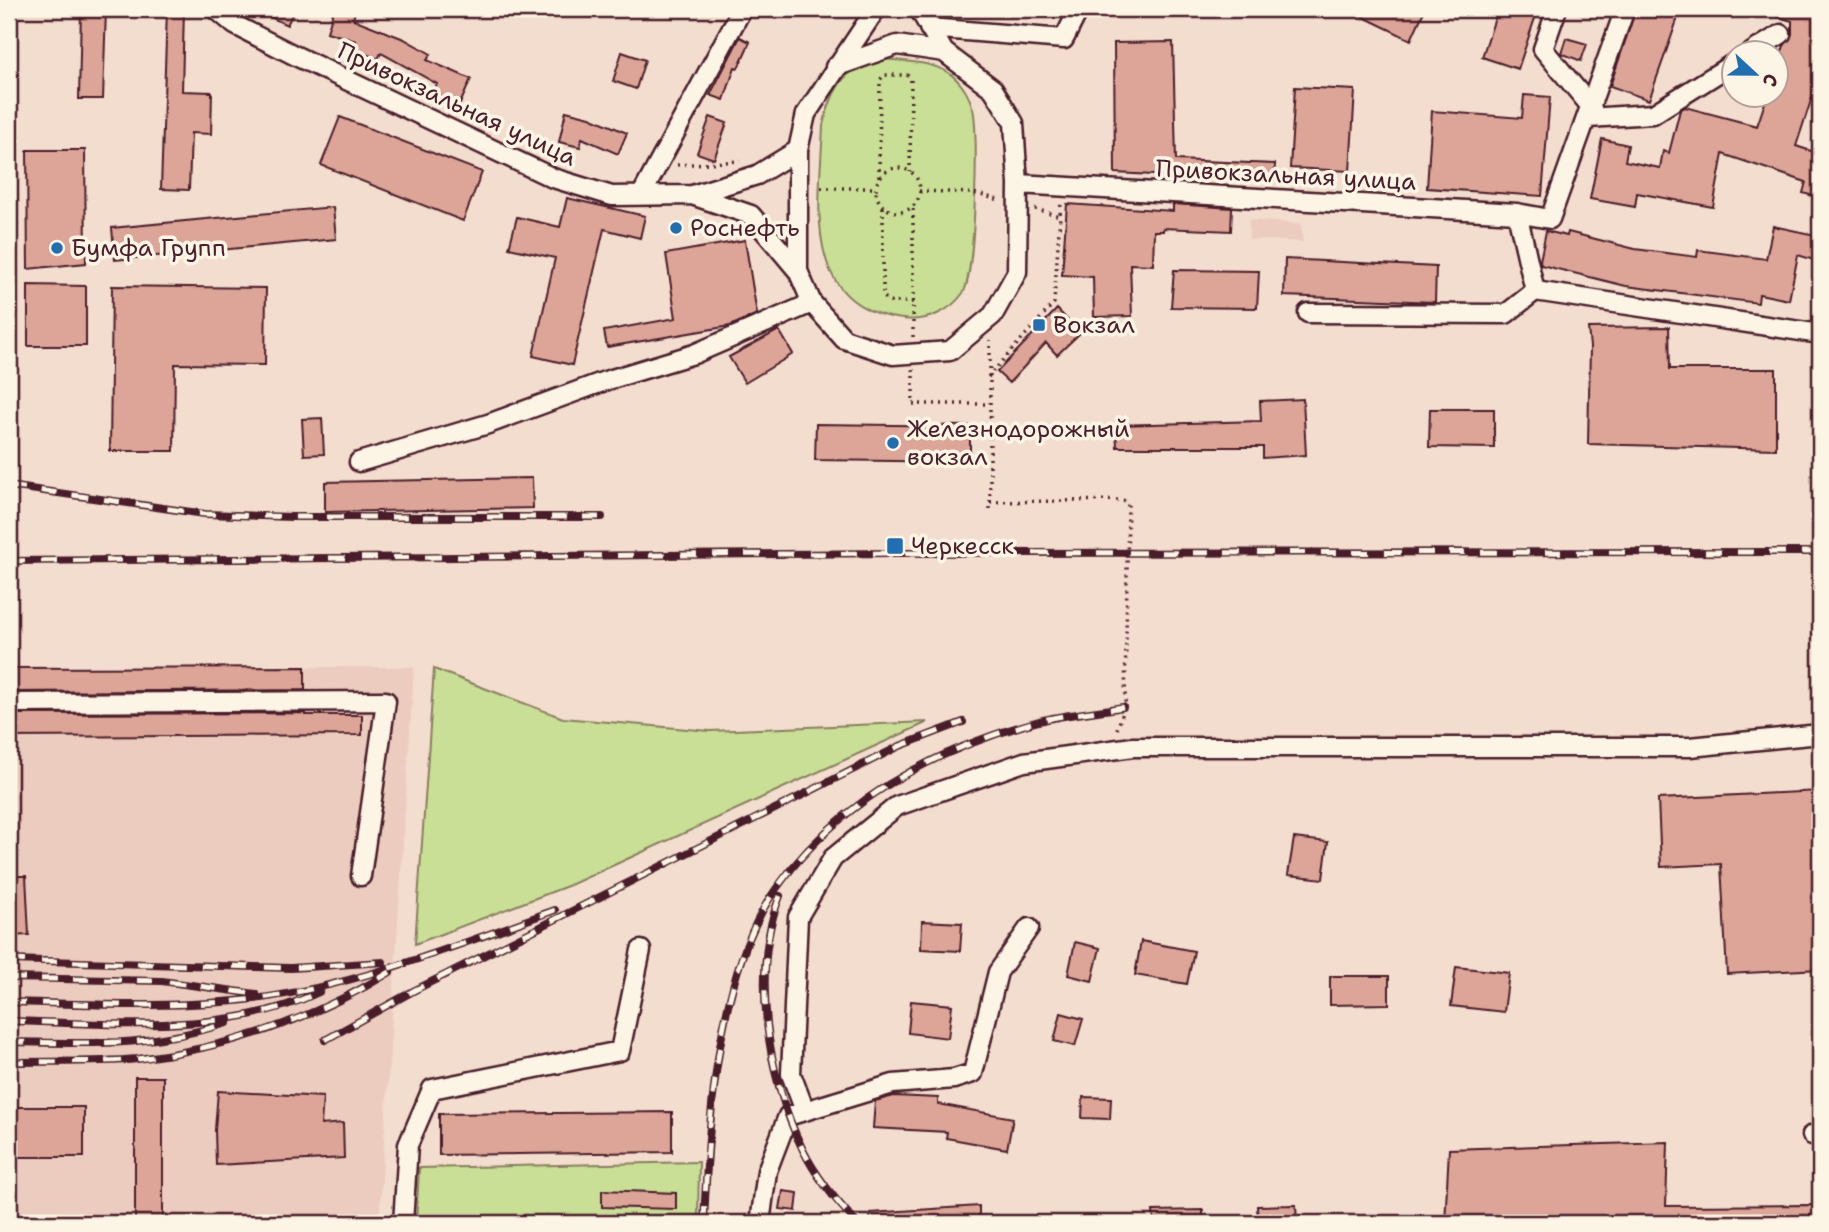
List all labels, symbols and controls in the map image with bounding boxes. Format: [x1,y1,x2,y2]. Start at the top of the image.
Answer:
street label: Привокзальная улица [332,34,582,174]
north arrow [1720,38,1790,108]
text: С [1757,70,1784,90]
street label: Привокзальная улица [1155,152,1417,198]
place label: Роснефть [690,212,800,244]
marker: Роснефть [668,220,684,236]
place label: Бумфа Групп [71,232,226,264]
marker: Бумфа Групп [49,240,65,256]
place label: Вокзал [1053,309,1135,341]
marker: Вокзал [1031,317,1047,333]
place label: Железнодорожный вокзал [907,413,1130,473]
marker: Железнодорожный вокзал [885,435,901,451]
place label: Черкесск [911,530,1014,562]
marker: Черкесск [885,536,905,556]

